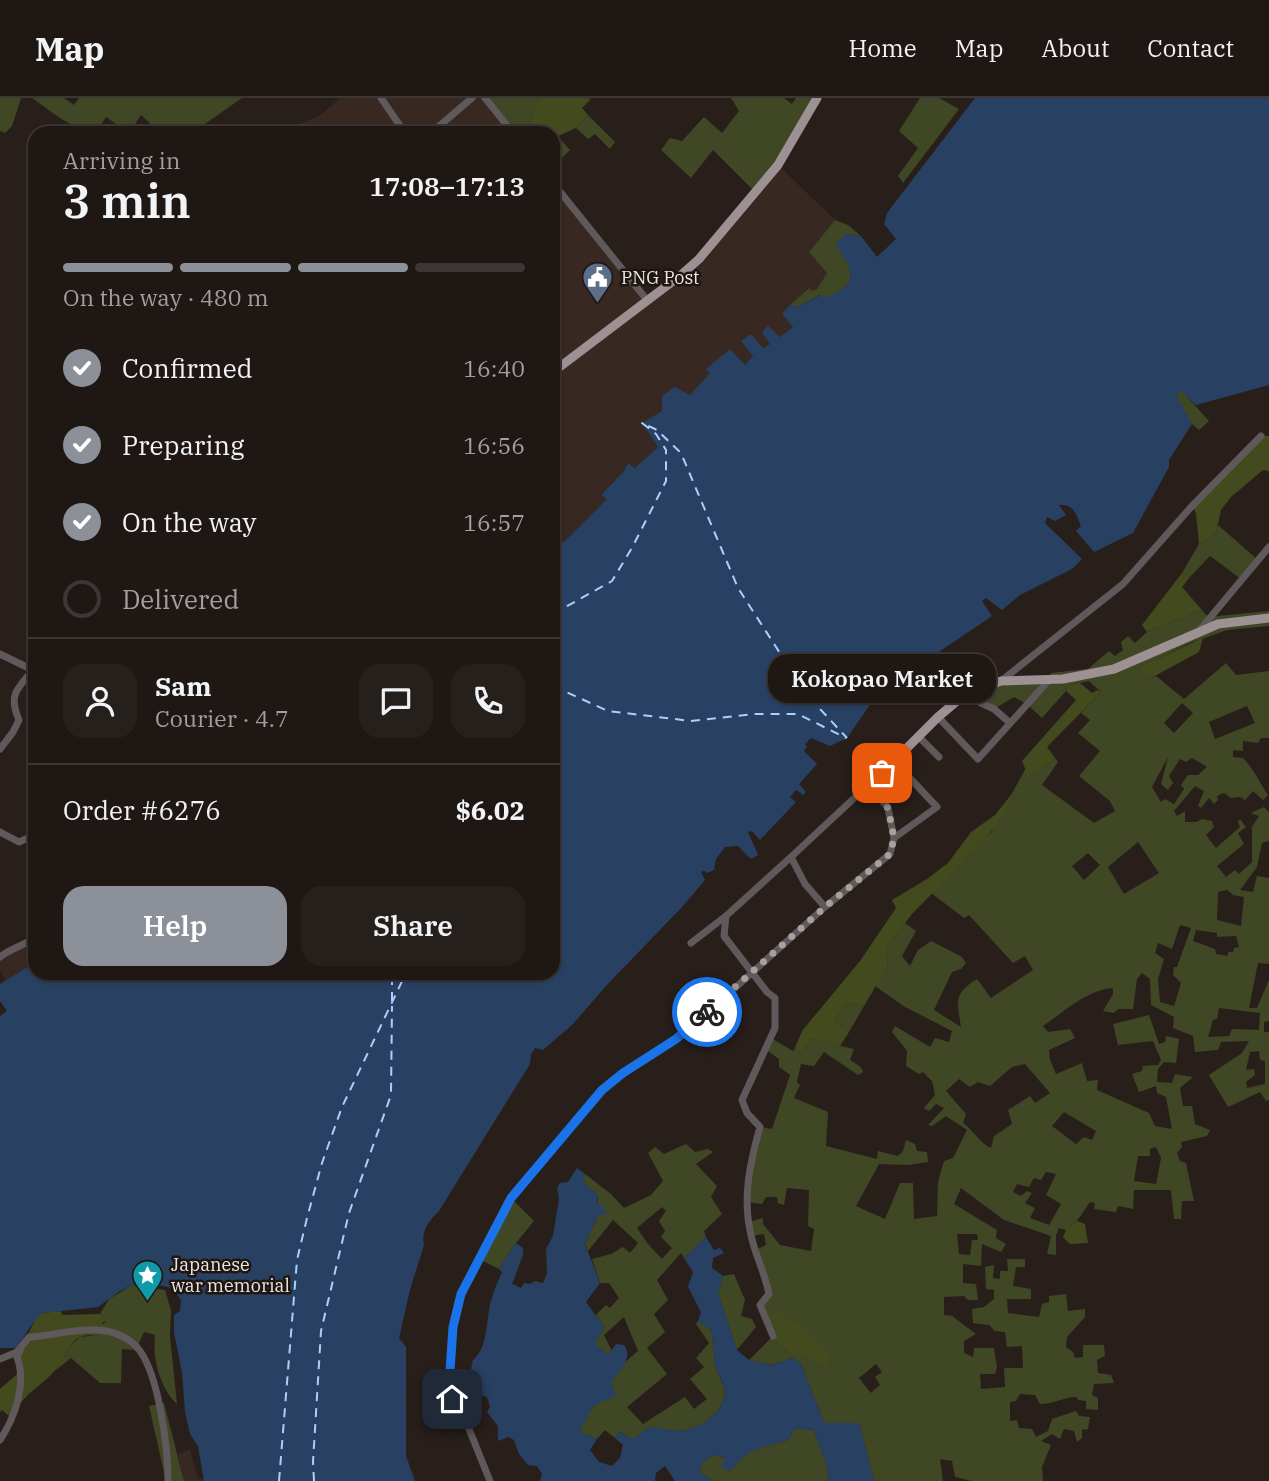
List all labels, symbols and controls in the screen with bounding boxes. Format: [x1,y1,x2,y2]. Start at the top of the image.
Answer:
text: Map [35,27,104,70]
text: Home [849,32,917,64]
text: Map [955,32,1003,64]
text: About [1041,32,1109,64]
text: Contact [1147,32,1234,64]
text: Arriving in [63,145,180,175]
text: 17:08–17:13 [369,169,525,203]
text: 3 min [63,171,191,231]
public building icon: PNG Post [581,261,615,305]
place label: PNG Post [621,266,699,289]
text: On the way · 480 m [63,282,269,312]
icon: check [63,349,101,387]
text: Confirmed [122,351,253,385]
text: 16:40 [463,353,525,383]
icon: check [63,426,101,464]
text: Preparing [122,428,244,462]
text: 16:56 [463,430,525,460]
icon: check [63,503,101,541]
text: On the way [122,505,256,539]
text: 16:57 [463,507,525,537]
text: Delivered [122,582,239,616]
callout: Kokopao Market [768,654,996,703]
text: Kokopao Market [791,663,973,693]
button: person [63,664,137,738]
button: chat [359,664,433,738]
button: phone [451,664,525,738]
text: Sam [155,669,211,703]
text: Courier · 4.7 [155,703,289,733]
pin [852,743,912,803]
icon: bag [863,754,901,792]
text: Order #6276 [63,793,221,827]
text: $6.02 [455,793,525,827]
button: Help [63,886,287,966]
button: Share [301,886,525,966]
courier [672,977,742,1047]
icon: bike [688,993,726,1031]
place label: Japanese war memorial [171,1253,290,1297]
place icon: Japanese war memorial [131,1258,165,1302]
pin [422,1369,482,1429]
icon: home [433,1380,471,1418]

